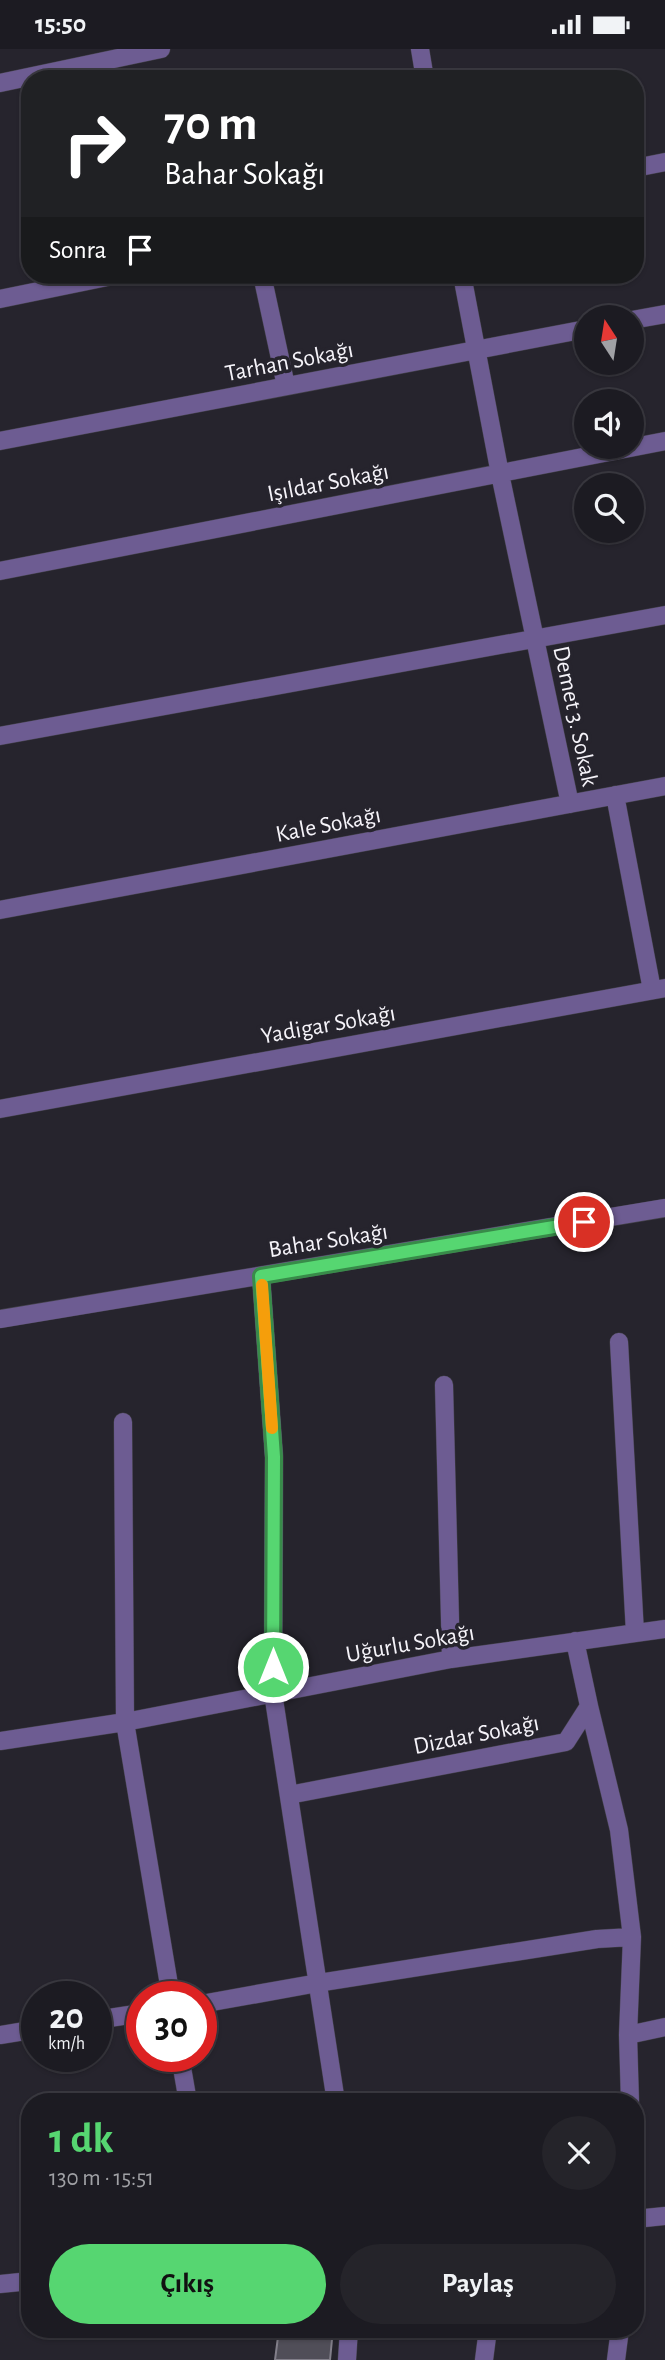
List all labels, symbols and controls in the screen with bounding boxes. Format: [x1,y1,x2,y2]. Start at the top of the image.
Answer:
text: 15:50 [35,11,86,37]
icon: right [49,98,140,189]
text: 70 m [164,100,258,149]
text: Bahar Sokağı [164,158,325,190]
icon: arrive [121,231,159,269]
text: Sonra [49,237,107,263]
north arrow [574,305,644,375]
map controls [574,305,644,543]
street label: Tarhan Sokağı [223,338,355,386]
button: sound [574,389,644,459]
street label: Işıldar Sokağı [265,459,391,507]
button: search [574,473,644,543]
street label: Demet 3. Sokak [548,644,602,789]
street label: Kale Sokağı [274,803,383,847]
street label: Yadigar Sokağı [259,1001,397,1049]
pin [554,1192,614,1252]
icon: arrive [565,1203,603,1241]
street label: Bahar Sokağı [267,1220,390,1262]
street label: Uğurlu Sokağı [344,1621,476,1667]
position arrow [236,1630,310,1704]
street label: Dizdar Sokağı [411,1711,541,1759]
speed limit sign: 30 [126,1981,217,2072]
text: 20 [49,2000,84,2035]
text: km/h [48,2035,85,2053]
button: close [542,2116,616,2190]
text: 1 dk [49,2118,113,2160]
text: 130 m · 15:51 [49,2167,154,2190]
button: Çıkış [49,2244,326,2324]
button: Paylaş [340,2244,616,2324]

